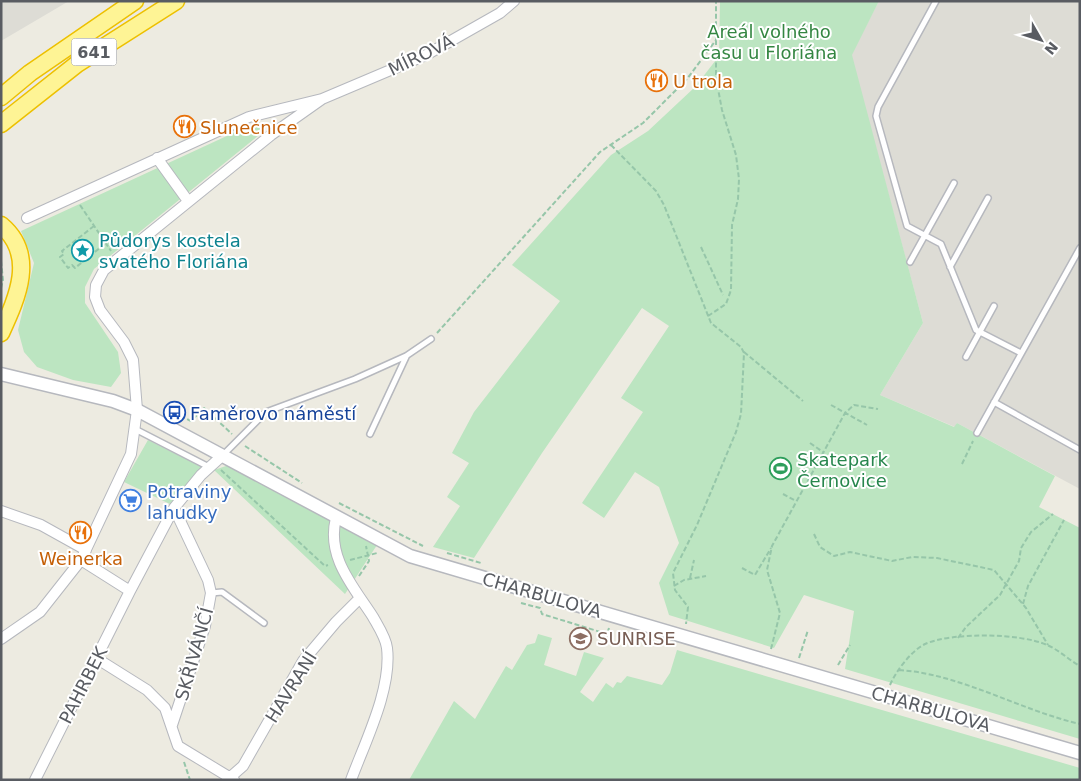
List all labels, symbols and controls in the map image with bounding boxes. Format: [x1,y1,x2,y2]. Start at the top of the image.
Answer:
north arrow [1016,15,1066,65]
park label: Areál volného času u Floriána [701,21,837,63]
street label: MÍROVÁ [385,30,458,80]
road number: 641 [72,38,116,66]
text: N [1041,39,1061,58]
restaurant icon: U trola [645,69,669,93]
place label: U trola [673,71,733,92]
restaurant icon: Slunečnice [172,115,196,139]
place label: Slunečnice [200,117,298,138]
place label: Půdorys kostela svatého Floriána [99,230,249,272]
place icon: Půdorys kostela svatého Floriána [71,238,95,262]
bus stop icon: Faměrovo náměstí [162,401,186,425]
place label: Faměrovo náměstí [190,403,357,424]
place label: Skatepark Černovice [797,449,889,491]
sports icon: Skatepark Černovice [769,457,793,481]
place label: Potraviny lahudky [147,481,232,523]
supermarket icon: Potraviny lahudky [119,489,143,513]
restaurant icon: Weinerka [69,521,93,545]
place label: Weinerka [39,548,123,569]
street label: CHARBULOVA [480,568,605,622]
street label: SKŘIVÁNČÍ [171,605,217,703]
school or university icon: SUNRISE [569,626,593,650]
place label: SUNRISE [597,628,676,649]
street label: PAHRBEK [55,642,112,727]
street label: HAVRANÍ [261,648,321,726]
street label: CHARBULOVA [869,682,994,736]

